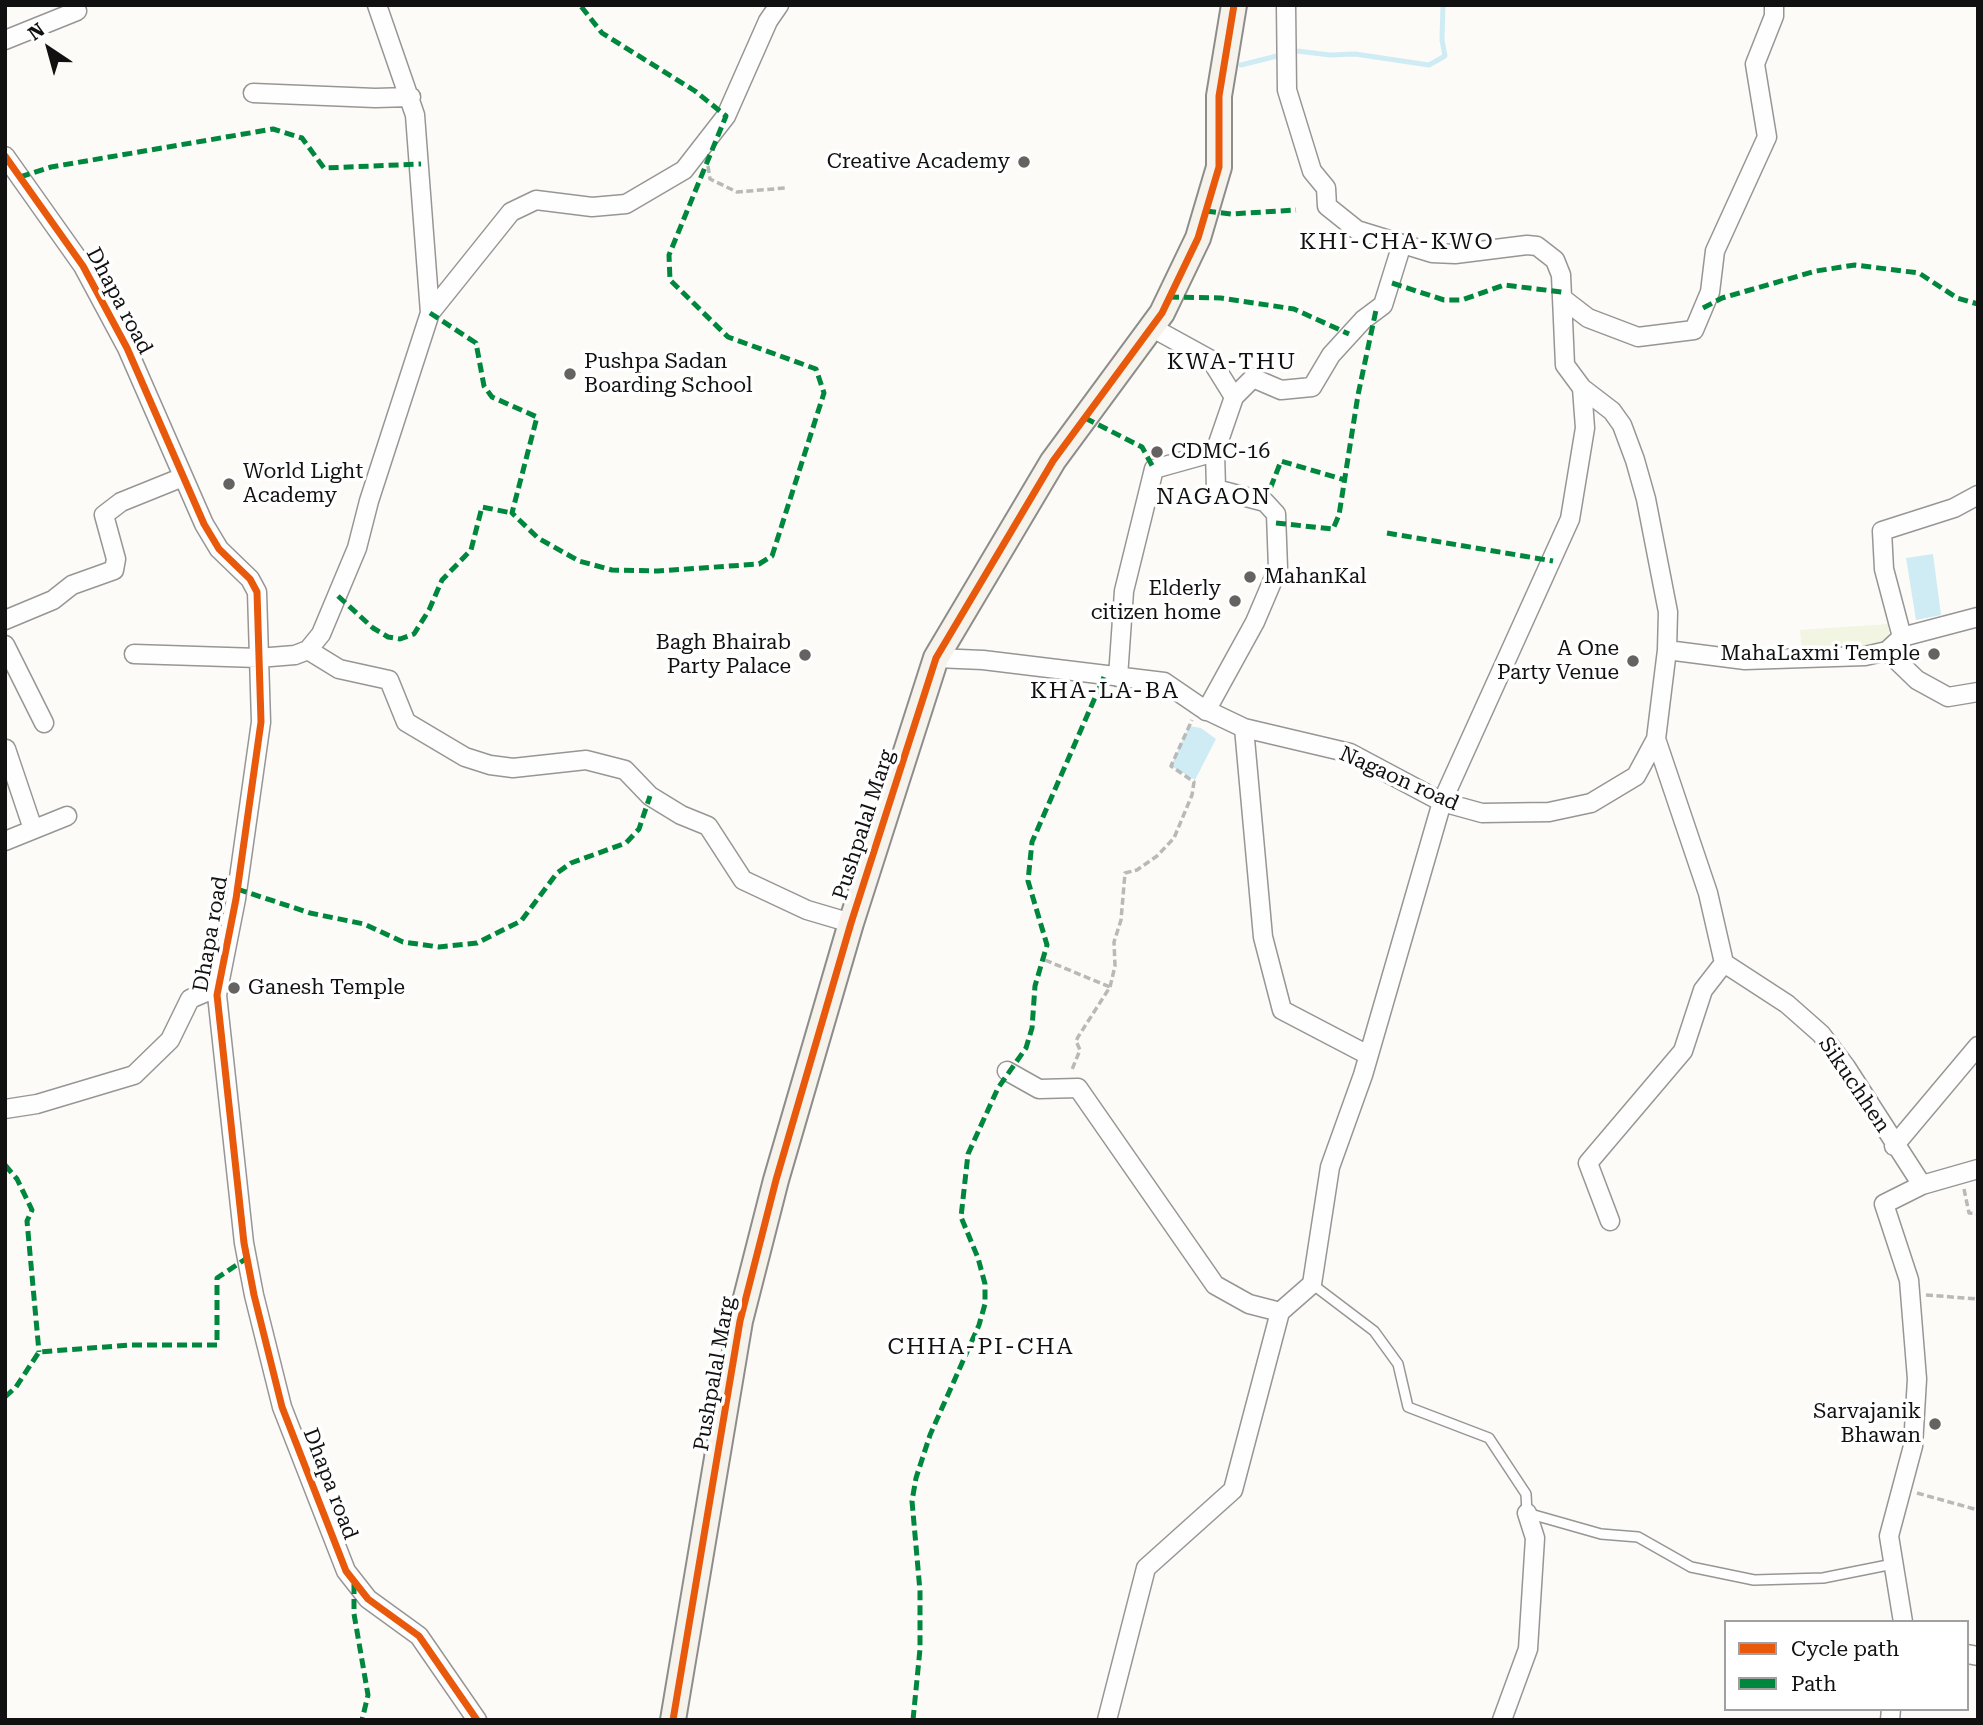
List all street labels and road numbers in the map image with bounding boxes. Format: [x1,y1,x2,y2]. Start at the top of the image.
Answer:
street label: Dhapa road [80,243,158,359]
street label: Nagaon road [1335,741,1463,817]
street label: Pushpalal Marg [828,747,900,903]
street label: Dhapa road [188,874,234,994]
street label: Sikuchhen [1813,1033,1895,1137]
street label: Pushpalal Marg [689,1295,741,1453]
street label: Dhapa road [297,1425,363,1543]

